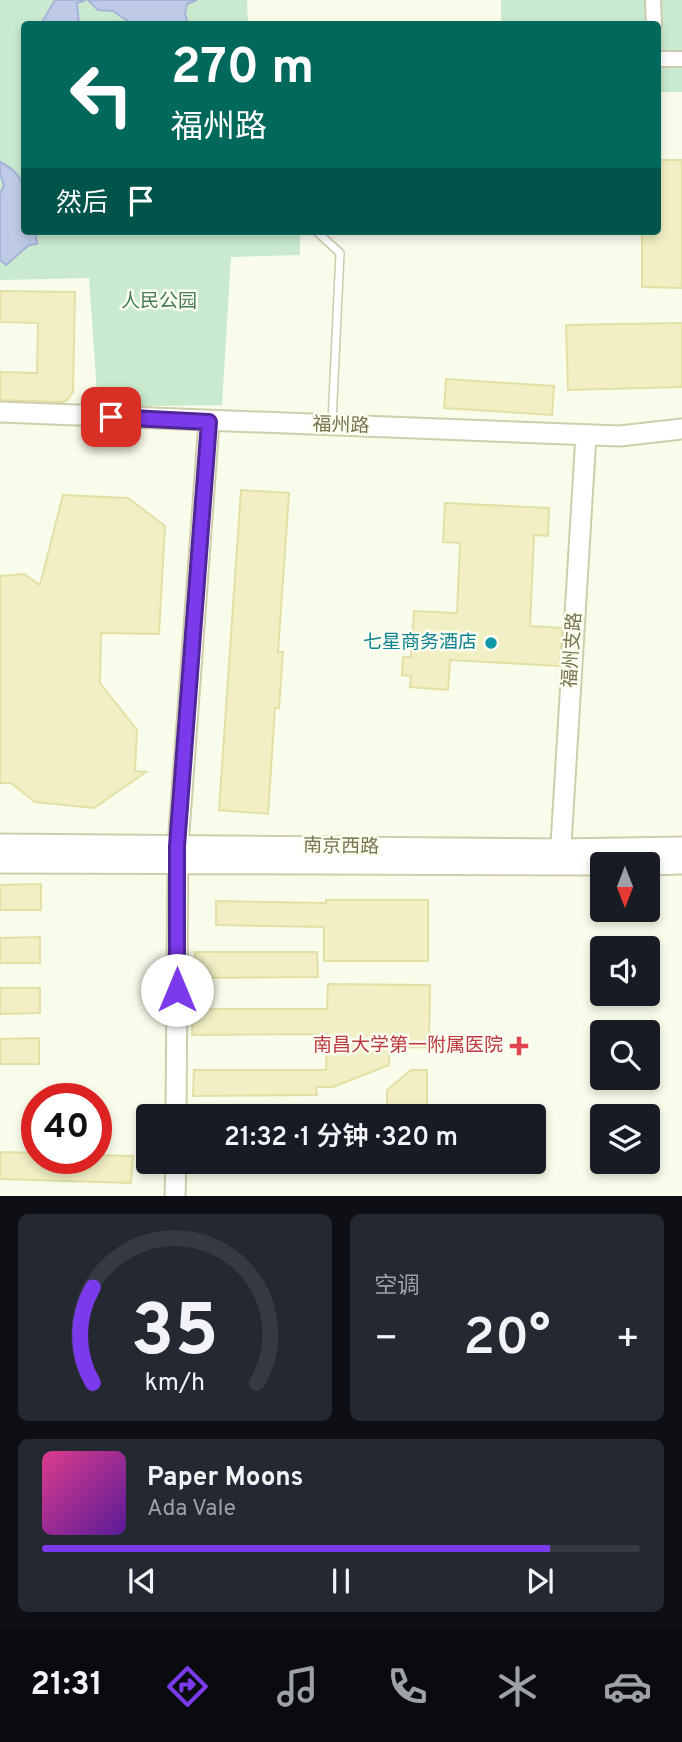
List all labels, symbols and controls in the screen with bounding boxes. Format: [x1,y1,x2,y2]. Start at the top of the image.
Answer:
text: 270 m [171,39,314,101]
icon: left [56,49,147,140]
text: 福州路 [171,109,267,149]
icon: arrive [122,182,160,220]
text: 然后 [56,188,108,221]
park label: 人民公园 [121,290,197,314]
pin [81,387,141,447]
icon: arrive [92,398,130,436]
street label: 福州路 [312,413,370,439]
street label: 福州支路 [558,611,588,689]
place label: 七星商务酒店 [363,631,477,655]
marker: 七星商务酒店 [483,635,499,651]
street label: 南京西路 [303,834,379,860]
north arrow [590,852,660,922]
map controls [590,852,660,1174]
button: sound [590,936,660,1006]
position arrow [140,953,214,1027]
button: search [590,1020,660,1090]
place label: 南昌大学第一附属医院 [313,1034,503,1058]
marker: 南昌大学第一附属医院 [509,1036,529,1056]
speed limit sign: 40 [21,1083,112,1174]
button: layers [590,1104,660,1174]
text: 21:32 · 1 分钟 · 320 m [224,1122,458,1155]
text: 空调 [374,1273,420,1302]
text: 35 [131,1290,219,1382]
text: 20° [463,1307,551,1373]
text: − [374,1316,399,1365]
text: + [615,1316,640,1365]
text: km/h [145,1368,205,1400]
text: Paper Moons [147,1462,303,1495]
text: Ada Vale [147,1495,236,1524]
icon: previous [123,1562,161,1600]
icon: pause [322,1562,360,1600]
icon: next [521,1562,559,1600]
icon: directions [163,1662,212,1711]
icon: music [273,1662,322,1711]
icon: phone [383,1662,432,1711]
icon: climate [493,1662,542,1711]
icon: car [603,1662,652,1711]
text: 21:31 [30,1666,102,1706]

